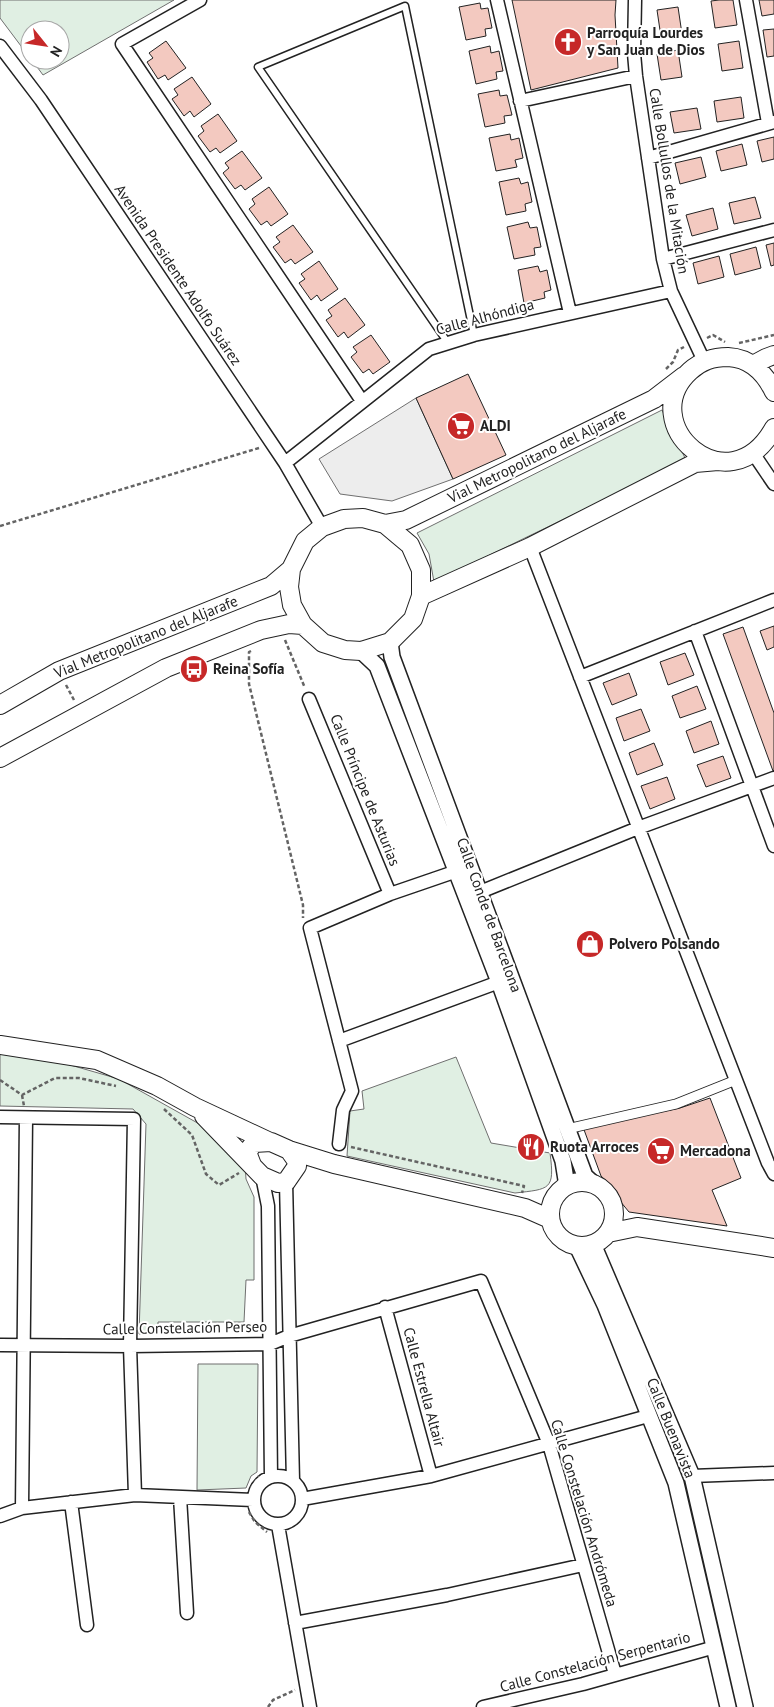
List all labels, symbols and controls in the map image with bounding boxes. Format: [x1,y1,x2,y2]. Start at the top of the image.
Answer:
north arrow [20,20,70,70]
place label: Parroquía Lourdes y San Juan de Dios [586,23,705,59]
church icon: Parroquía Lourdes y San Juan de Dios [553,27,583,57]
text: N [46,43,66,60]
street label: Calle Bollullos de la Mitación [645,87,694,275]
street label: Avenida Presidente Adolfo Suárez [111,181,246,369]
street label: Calle Alhóndiga [434,294,536,339]
street label: Vial Metropolitano del Aljarafe [443,404,629,508]
supermarket icon: ALDI [446,411,476,441]
place label: ALDI [480,416,511,435]
street label: Vial Metropolitano del Aljarafe [50,591,240,683]
bus stop icon: Reina Sofía [179,654,209,684]
place label: Reina Sofía [213,659,285,678]
street label: Calle Príncipe de Asturias [326,711,405,869]
street label: Calle Conde de Barcelona [453,835,526,995]
shop icon: Polvero Polsando [575,929,605,959]
place label: Polvero Polsando [609,934,720,953]
restaurant icon: Ruota Arroces [516,1132,546,1162]
supermarket icon: Mercadona [646,1136,676,1166]
place label: Ruota Arroces [550,1137,639,1156]
place label: Mercadona [680,1141,751,1160]
street label: Calle Constelación Perseo [103,1317,267,1338]
street label: Calle Estrella Altair [399,1325,450,1449]
street label: Calle Buenavista [643,1375,700,1481]
street label: Calle Constelación Andrómeda [547,1417,622,1609]
street label: Calle Constelación Serpentario [498,1627,692,1696]

